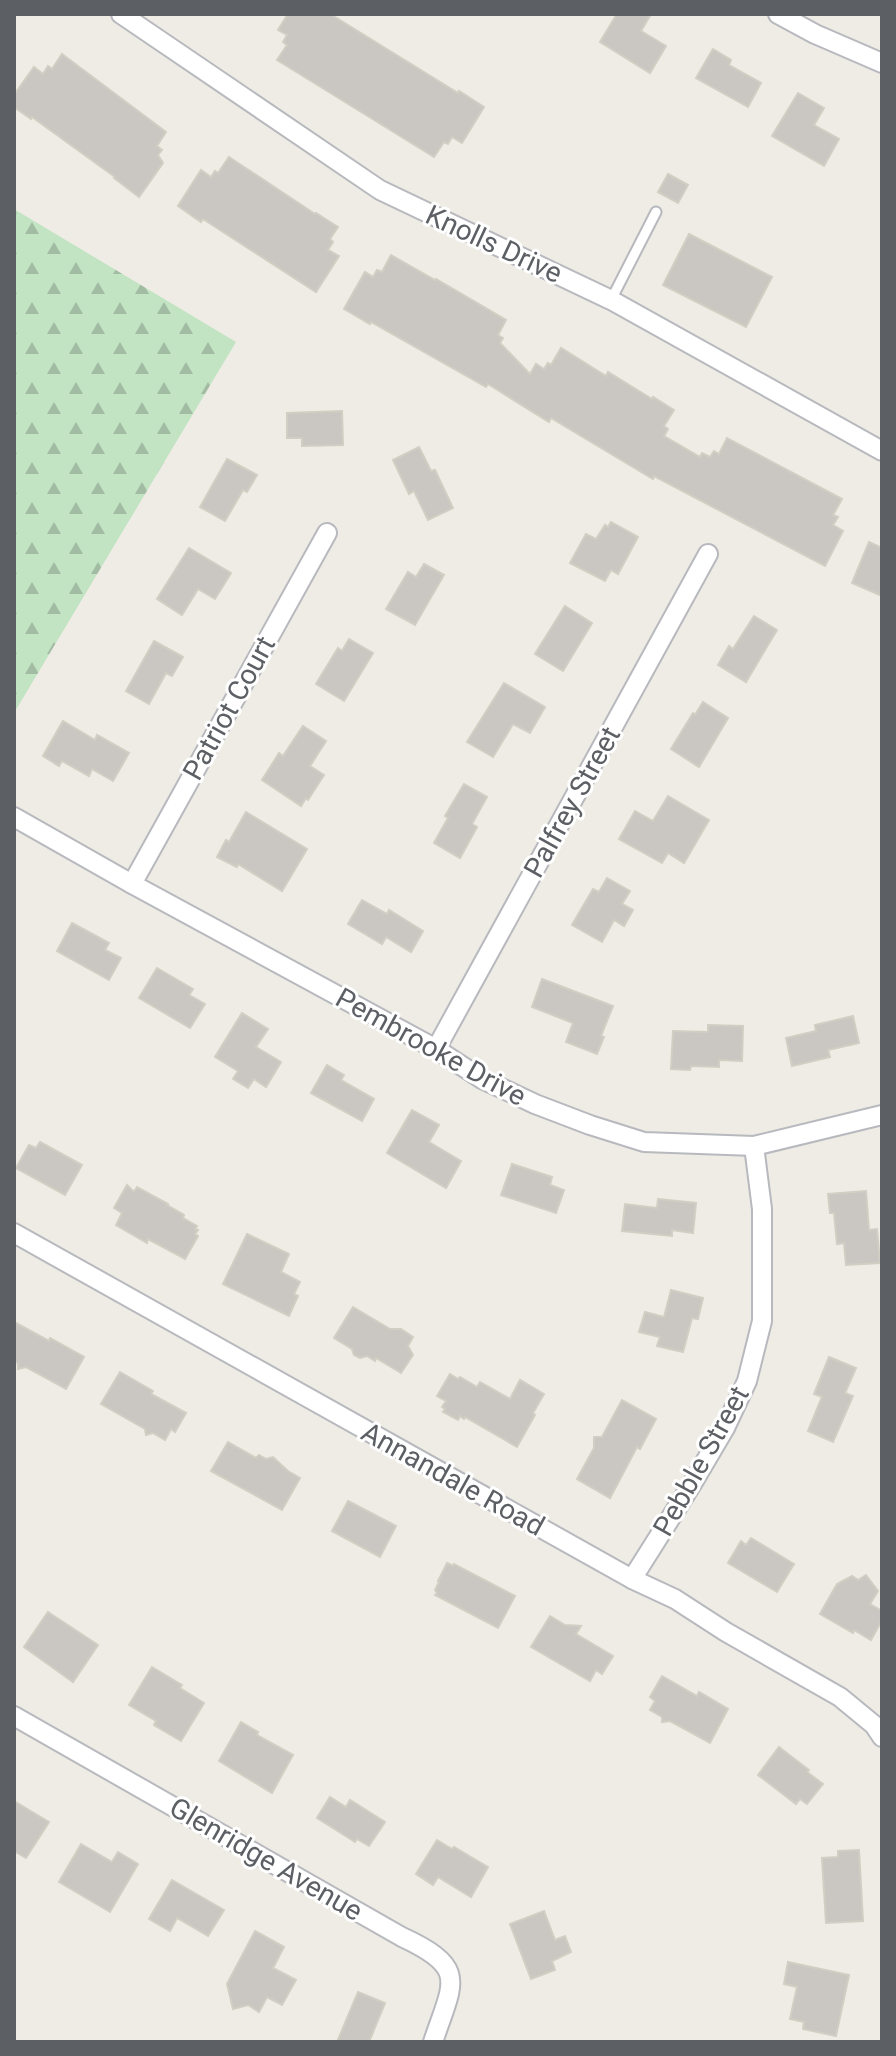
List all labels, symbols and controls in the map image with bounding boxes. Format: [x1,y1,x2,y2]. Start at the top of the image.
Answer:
street label: Knolls Drive [421,198,567,290]
street label: Patriot Court [176,630,282,786]
street label: Palfrey Street [517,721,627,883]
street label: Pembrooke Drive [330,981,532,1113]
street label: Pebble Street [646,1380,756,1542]
street label: Annandale Road [356,1415,550,1543]
street label: Glenridge Avenue [164,1790,368,1928]

